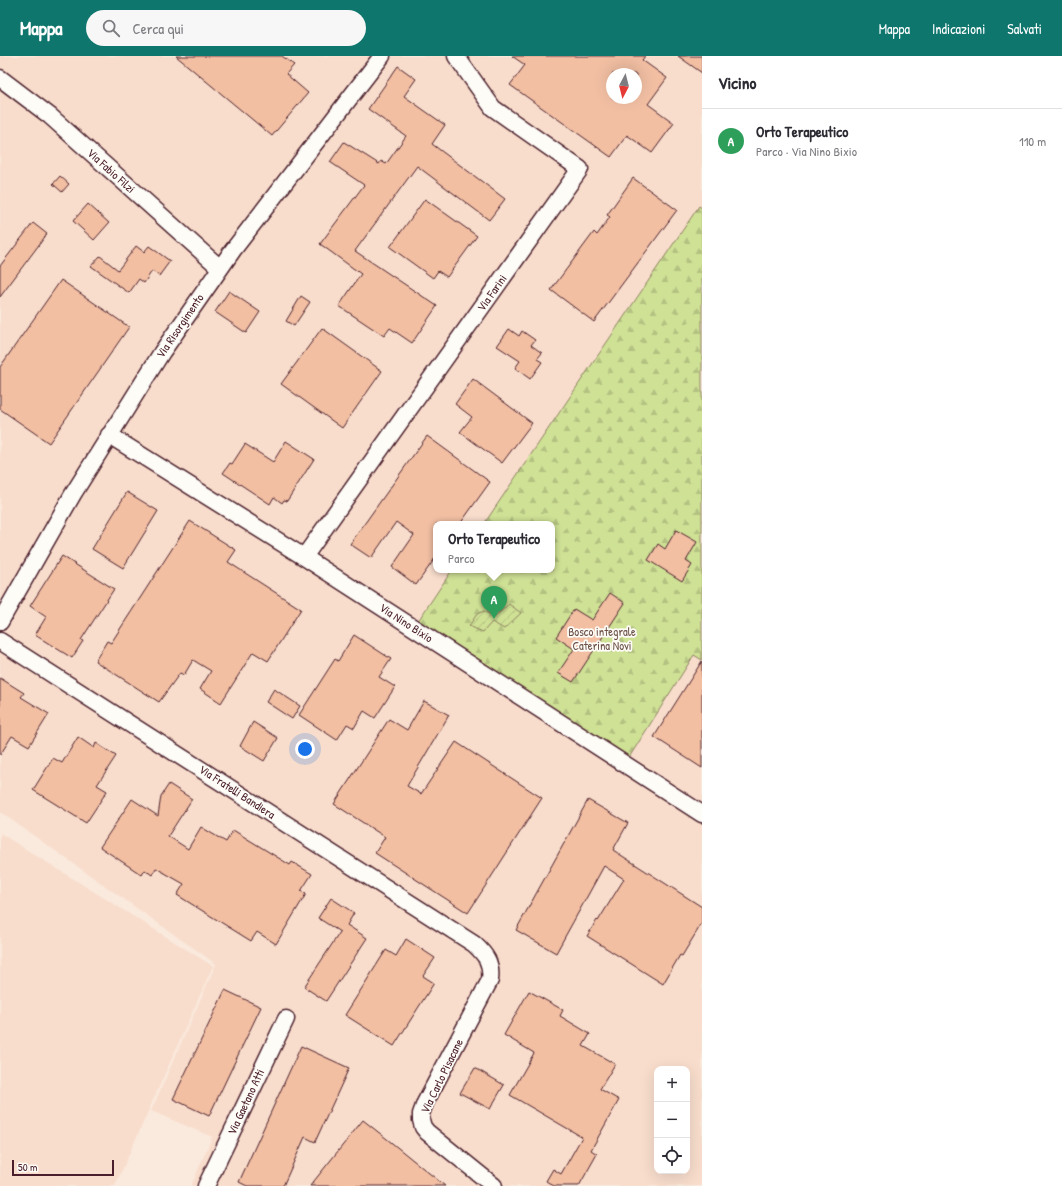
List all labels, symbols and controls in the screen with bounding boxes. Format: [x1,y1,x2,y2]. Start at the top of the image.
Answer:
search box [86,10,366,46]
text: Mappa [20,15,62,41]
icon: search [100,17,122,39]
text: Cerca qui [132,18,184,39]
text: Mappa [879,19,910,38]
text: Indicazioni [932,19,985,38]
text: Salvati [1007,19,1042,38]
north arrow [606,68,642,104]
text: Vicino [718,71,756,94]
text: Orto Terapeutico [756,121,848,142]
text: A [728,132,734,150]
text: 110 m [1019,132,1046,150]
text: Parco · Via Nino Bixio [756,142,857,160]
street label: Via Fabio Filzi [84,144,139,197]
street label: Via Farini [473,271,510,315]
street label: Via Risorgimento [152,290,208,361]
popup [433,521,555,573]
text: Orto Terapeutico [448,528,540,549]
text: Parco [448,549,475,567]
pin: A [481,586,507,619]
street label: Via Nino Bixio [376,599,436,646]
park label: Bosco integrale Caterina Novi [568,623,636,654]
your location [295,739,315,759]
street label: Via Fratelli Bandiera [196,761,279,823]
street label: Via Carlo Pisacane [416,1035,467,1116]
street label: Via Gaetano Atti [223,1066,268,1137]
map controls [654,1066,690,1174]
button: + [654,1066,690,1102]
button: − [654,1102,690,1138]
button: locate [654,1138,690,1174]
scale bar [12,1158,114,1177]
text: 50 m [18,1160,38,1174]

